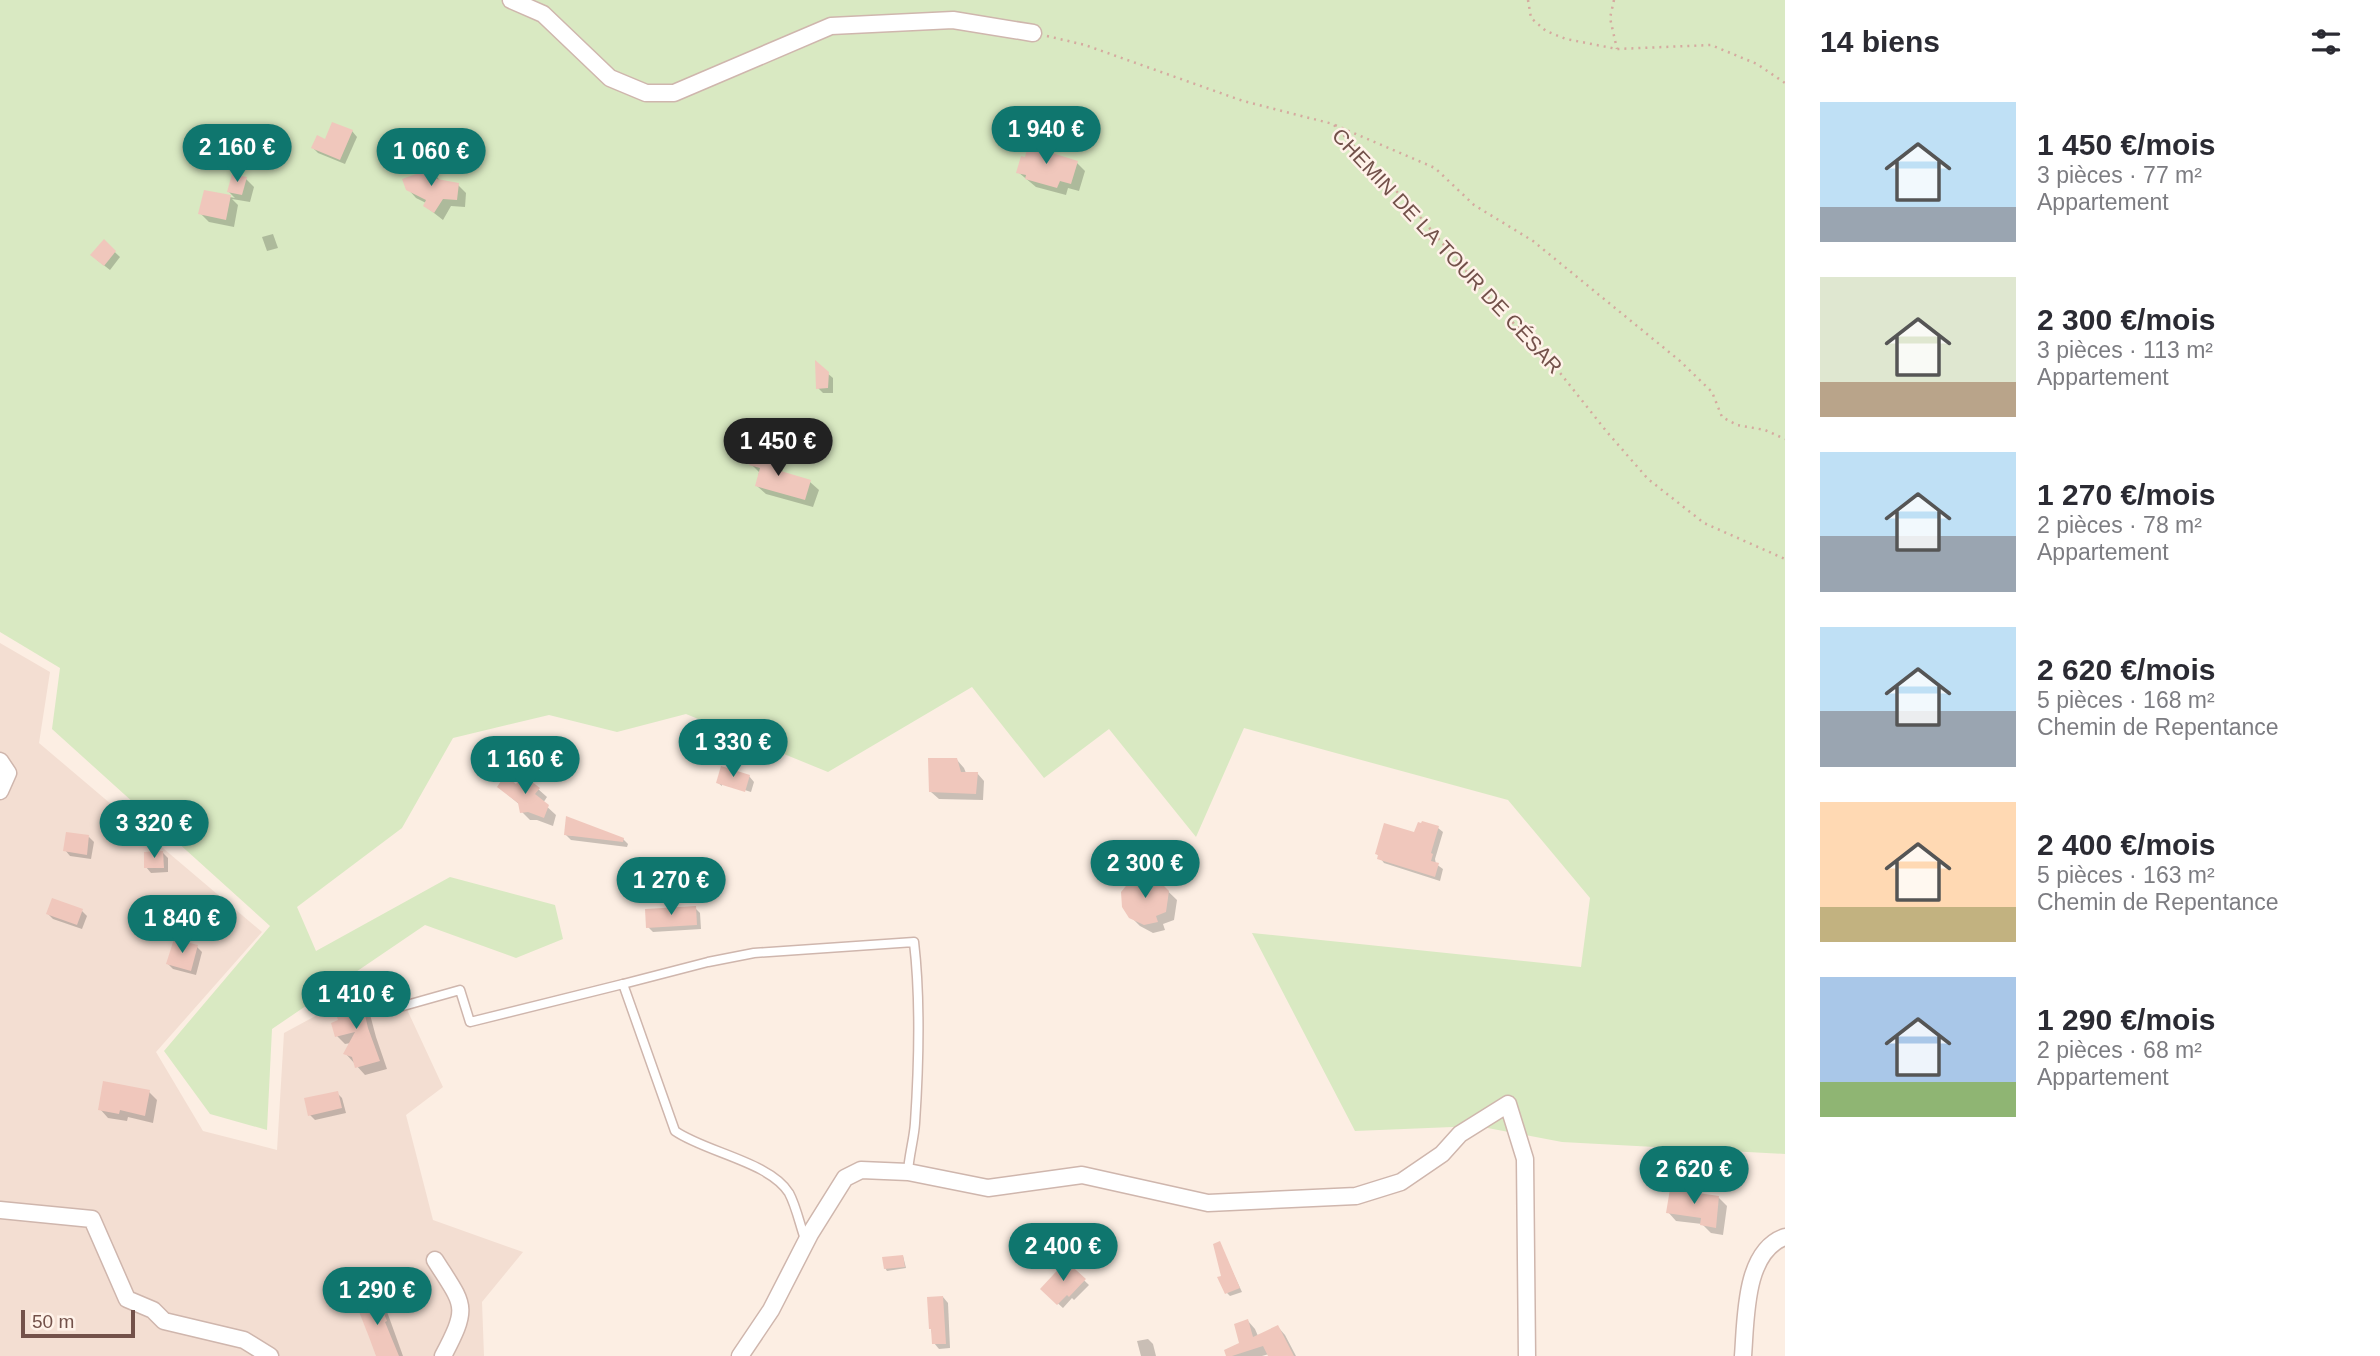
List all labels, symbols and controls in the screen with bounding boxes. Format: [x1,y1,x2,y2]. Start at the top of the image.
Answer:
icon: filters [2307,23,2345,61]
text: 14 biens [1820,25,1940,58]
pin: 1 940 € [981,106,1111,166]
text: 1 940 € [1008,116,1084,142]
pin: 2 160 € [172,124,302,184]
street label: CHEMIN DE LA TOUR DE CÉSAR [1328,124,1567,378]
pin: 1 060 € [366,128,496,188]
text: 1 450 €/mois [2037,128,2215,161]
icon: home [1876,130,1960,214]
text: 2 160 € [199,134,275,160]
text: 1 060 € [393,138,469,164]
text: 3 pièces · 77 m² [2037,162,2202,188]
text: Appartement [2037,189,2169,215]
text: 2 300 €/mois [2037,303,2215,336]
icon: home [1876,305,1960,389]
text: 3 pièces · 113 m² [2037,337,2213,363]
text: Appartement [2037,364,2169,390]
pin: 1 450 € [713,419,843,478]
text: 1 450 € [740,428,816,454]
text: 1 270 €/mois [2037,478,2215,511]
icon: home [1876,480,1960,564]
text: 2 pièces · 78 m² [2037,512,2202,538]
text: Appartement [2037,539,2169,565]
text: 2 620 €/mois [2037,653,2215,686]
icon: home [1876,655,1960,739]
text: 5 pièces · 168 m² [2037,687,2215,713]
text: Chemin de Repentance [2037,714,2279,740]
pin: 1 330 € [668,720,798,779]
text: 1 330 € [695,729,771,755]
pin: 1 160 € [460,736,590,796]
text: 1 160 € [487,746,563,772]
pin: 3 320 € [89,800,219,860]
text: 3 320 € [116,810,192,836]
text: 2 400 €/mois [2037,828,2215,861]
icon: home [1876,830,1960,914]
pin: 2 300 € [1080,841,1210,900]
text: 2 300 € [1107,850,1183,876]
pin: 1 270 € [606,858,736,917]
text: 5 pièces · 163 m² [2037,862,2215,888]
text: 1 270 € [633,867,709,893]
text: Chemin de Repentance [2037,889,2279,915]
pin: 1 840 € [117,895,247,955]
text: 1 840 € [144,905,220,931]
pin: 1 410 € [291,972,421,1031]
text: 1 410 € [318,981,394,1007]
text: 1 290 €/mois [2037,1003,2215,1036]
icon: home [1876,1005,1960,1089]
text: 2 pièces · 68 m² [2037,1037,2202,1063]
text: Appartement [2037,1064,2169,1090]
pin: 2 620 € [1629,1146,1759,1206]
text: 2 620 € [1656,1156,1732,1182]
pin: 2 400 € [998,1224,1128,1283]
text: 2 400 € [1025,1233,1101,1259]
pin: 1 290 € [312,1268,442,1327]
text: 1 290 € [339,1277,415,1303]
scale bar [21,1307,135,1339]
text: 50 m [32,1311,74,1332]

